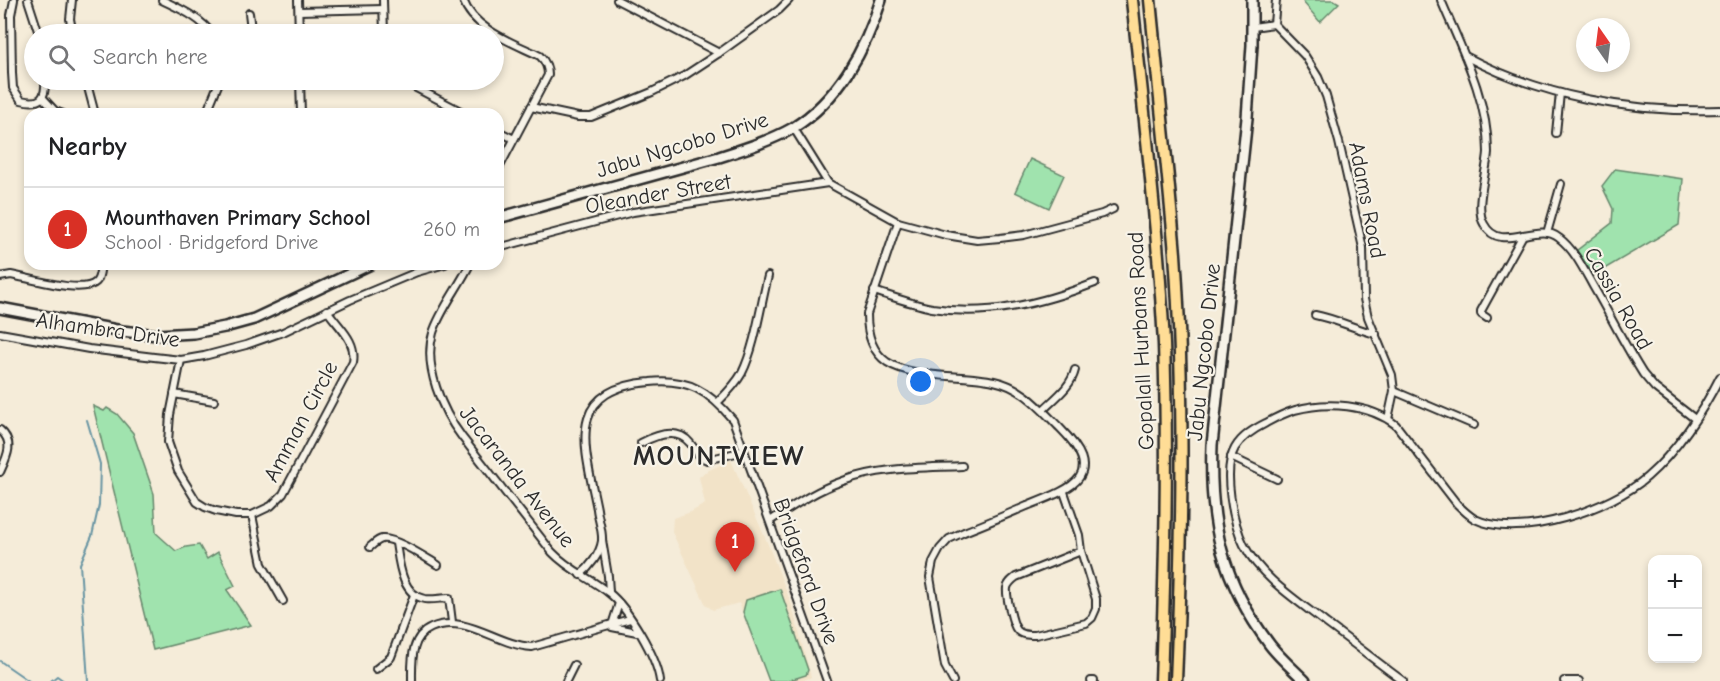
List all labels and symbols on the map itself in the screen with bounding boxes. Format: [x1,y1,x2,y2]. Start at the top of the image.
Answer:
north arrow [1576,18,1630,72]
street label: Jabu Ngcobo Drive [593,106,771,183]
street label: Adams Road [1343,140,1391,261]
street label: Oleander Street [583,168,734,220]
street label: Gopalall Hurbans Road [1122,231,1160,451]
street label: Cassia Road [1578,242,1658,355]
street label: Jabu Ngcobo Drive [1182,262,1226,442]
street label: Alhambra Drive [34,307,182,353]
street label: Amman Circle [258,357,344,486]
your location [906,367,935,396]
street label: Jacaranda Avenue [454,401,581,553]
district label: MOUNTVIEW [633,440,805,472]
street label: Bridgeford Drive [768,495,845,648]
pin: 1 [716,522,754,572]

